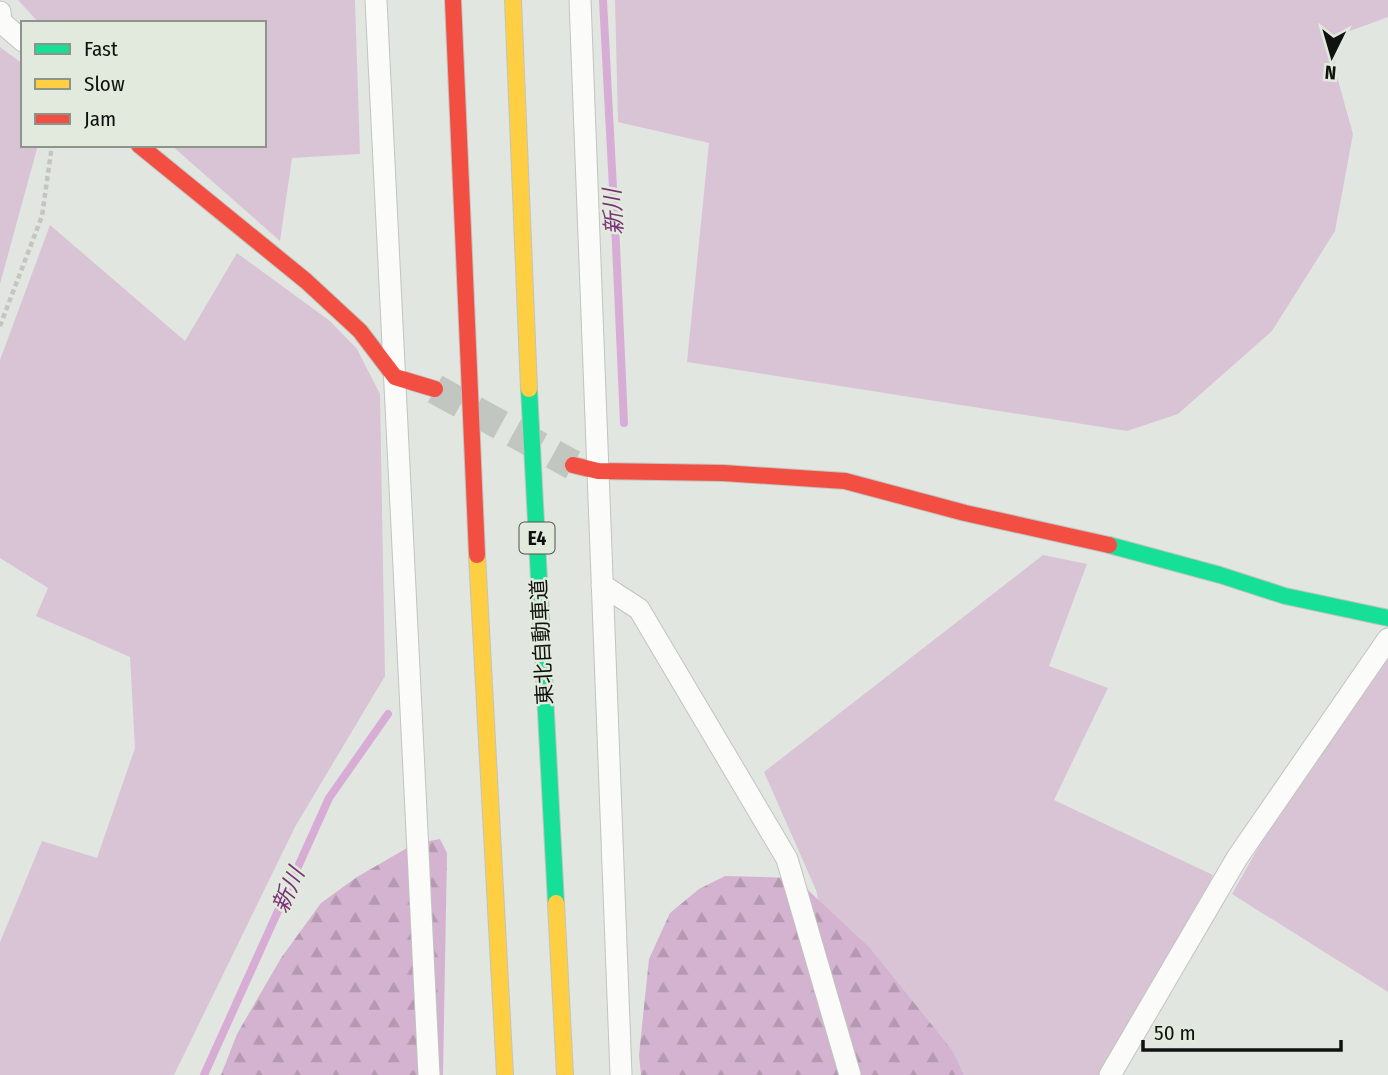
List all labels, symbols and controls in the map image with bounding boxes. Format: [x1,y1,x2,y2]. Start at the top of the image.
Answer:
legend [21,21,266,147]
north arrow [1297,21,1367,91]
text: Fast [84,36,118,62]
text: N [1324,60,1337,84]
text: Slow [84,71,125,97]
text: Jam [84,106,116,132]
water label: 新川 [598,185,628,236]
road number: E4 [520,523,554,554]
street label: 東北自動車道 [526,578,558,706]
water label: 新川 [266,861,311,917]
scale bar [1143,1009,1341,1052]
text: 50 m [1154,1020,1196,1046]

